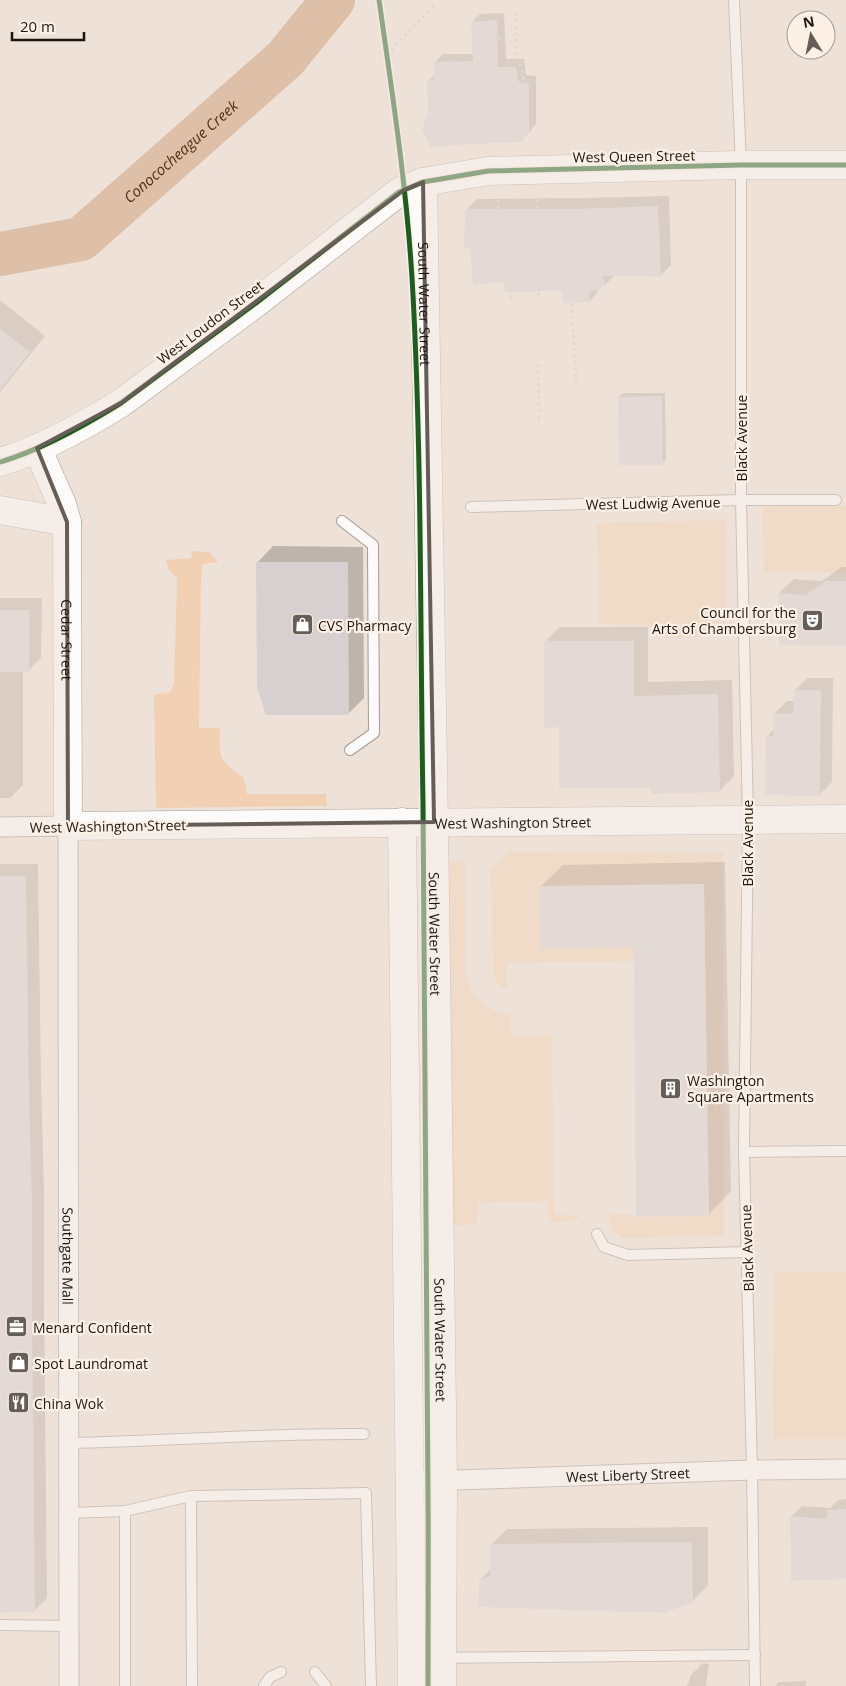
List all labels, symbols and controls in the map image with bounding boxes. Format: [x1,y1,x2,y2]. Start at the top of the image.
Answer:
scale bar [12,10,85,42]
north arrow [786,10,836,60]
text: N [801,11,816,32]
text: 20 m [20,16,55,36]
water label: Conococheague Creek [119,95,242,207]
street label: West Queen Street [573,145,695,167]
street label: South Water Street [415,242,436,366]
street label: West Loudon Street [153,276,267,368]
street label: Black Avenue [732,394,751,481]
street label: West Ludwig Avenue [585,492,721,514]
street label: Cedar Street [58,599,77,681]
place label: Council for the Arts of Chambersburg [652,603,796,638]
theatre icon: Council for the Arts of Chambersburg [800,608,824,632]
shop icon: CVS Pharmacy [290,613,314,637]
place label: CVS Pharmacy [318,616,412,635]
street label: Black Avenue [738,799,757,886]
street label: West Washington Street [435,812,591,832]
street label: West Washington Street [30,815,186,837]
street label: South Water Street [425,872,446,996]
place label: Washington Square Apartments [687,1071,814,1106]
building icon: Washington Square Apartments [659,1076,683,1100]
street label: Black Avenue [736,1204,758,1292]
street label: Southgate Mall [59,1207,78,1305]
street label: South Water Street [431,1278,451,1402]
office icon: Menard Confident [5,1315,29,1339]
place label: Menard Confident [33,1318,152,1337]
shop icon: Spot Laundromat [6,1351,30,1375]
place label: Spot Laundromat [34,1354,148,1373]
restaurant icon: China Wok [6,1391,30,1415]
place label: China Wok [34,1394,104,1413]
street label: West Liberty Street [566,1463,690,1486]

